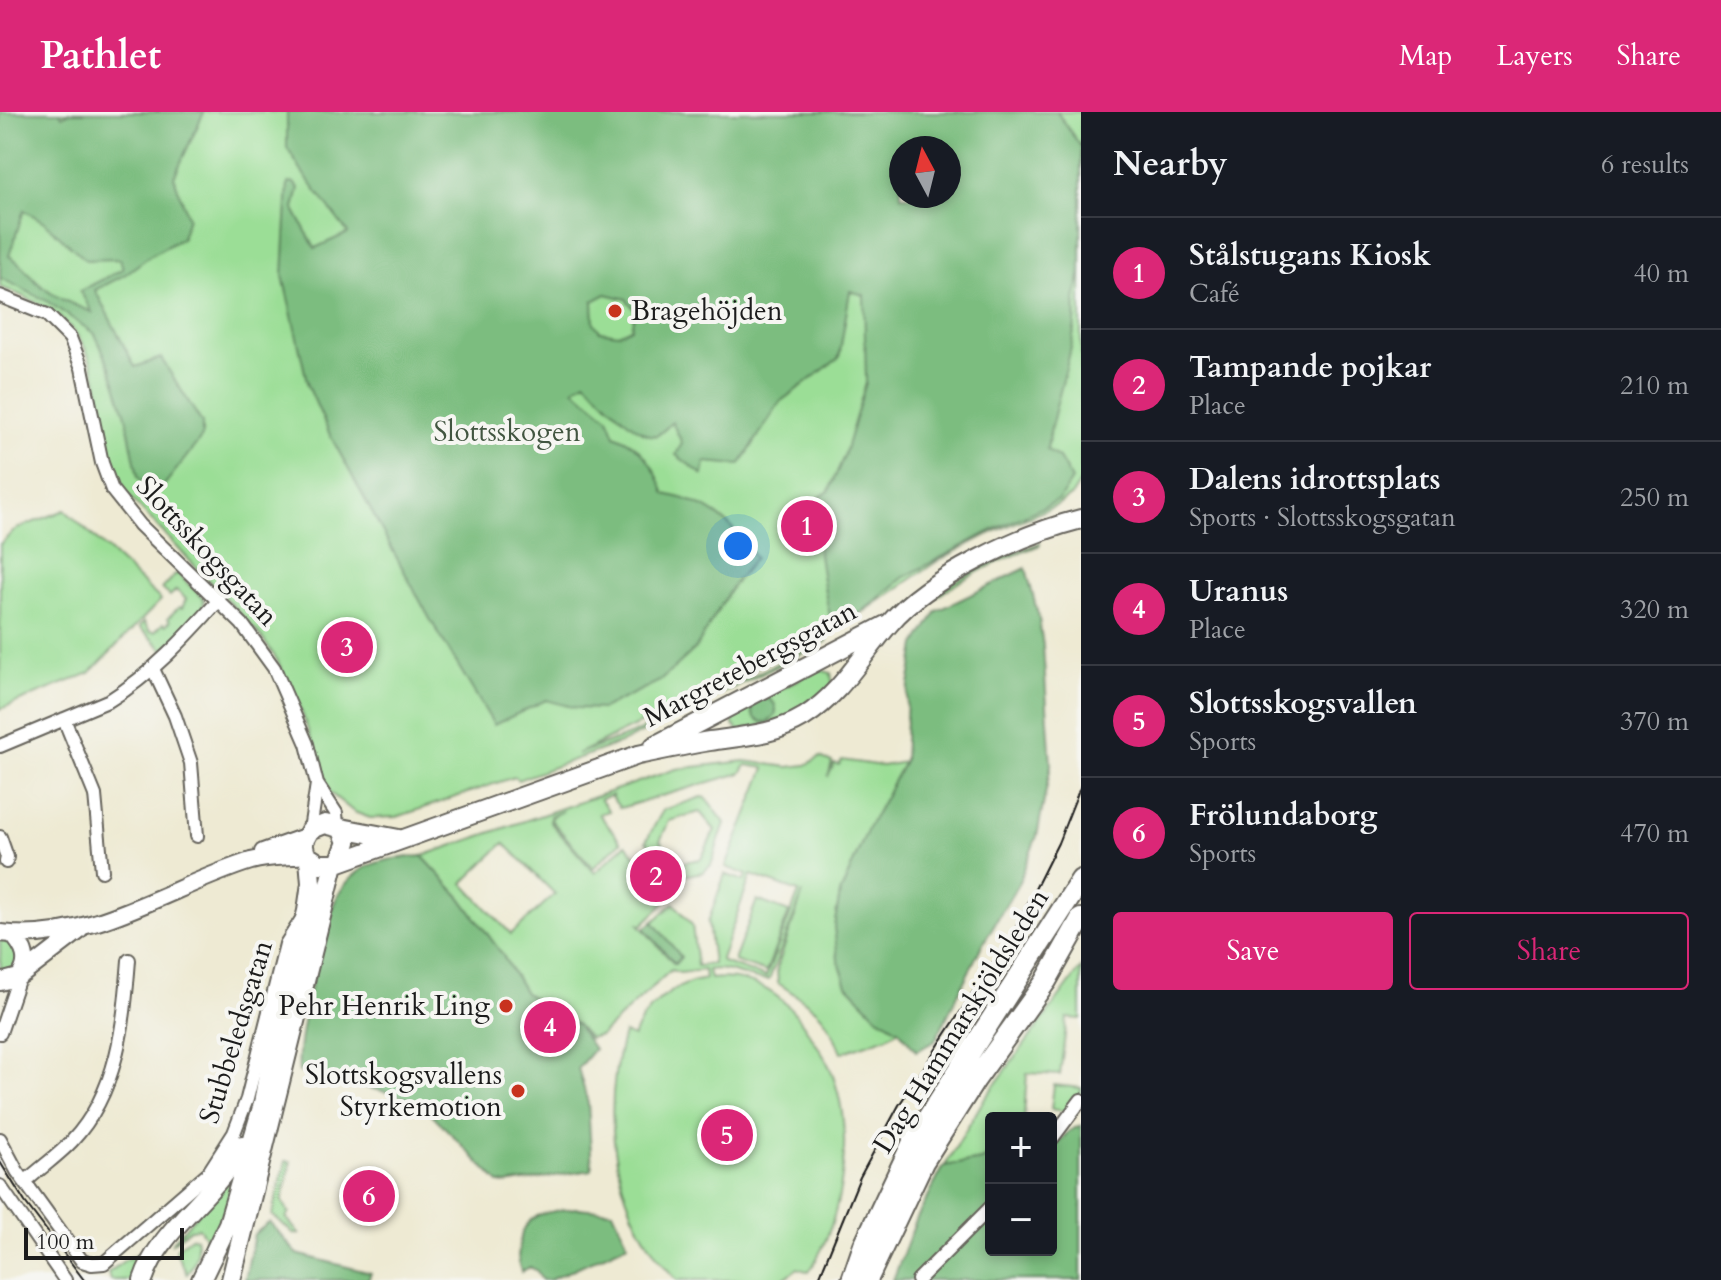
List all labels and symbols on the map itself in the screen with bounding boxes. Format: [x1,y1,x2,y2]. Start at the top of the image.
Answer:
north arrow [889,136,961,208]
place label: Bragehöjden [631,292,783,330]
marker: Bragehöjden [606,302,624,320]
park label: Slottsskogen [433,413,581,451]
street label: Slottsskogsgatan [127,468,287,634]
pin: 1 [781,496,833,556]
your location [718,526,758,566]
street label: Margretebergsgatan [637,592,863,736]
pin: 3 [321,617,373,677]
pin: 2 [630,846,682,906]
street label: Dag Hammarskjöldsleden [864,881,1058,1161]
street label: Stubbeledsgatan [190,936,282,1128]
place label: Pehr Henrik Ling [279,987,490,1025]
marker: Pehr Henrik Ling [497,997,515,1015]
pin: 4 [524,997,576,1057]
place label: Slottskogsvallens Styrkemotion [305,1056,502,1126]
marker: Slottskogsvallens Styrkemotion [509,1082,527,1100]
pin: 5 [701,1105,753,1165]
pin: 6 [343,1166,395,1226]
scale bar [24,1224,184,1260]

